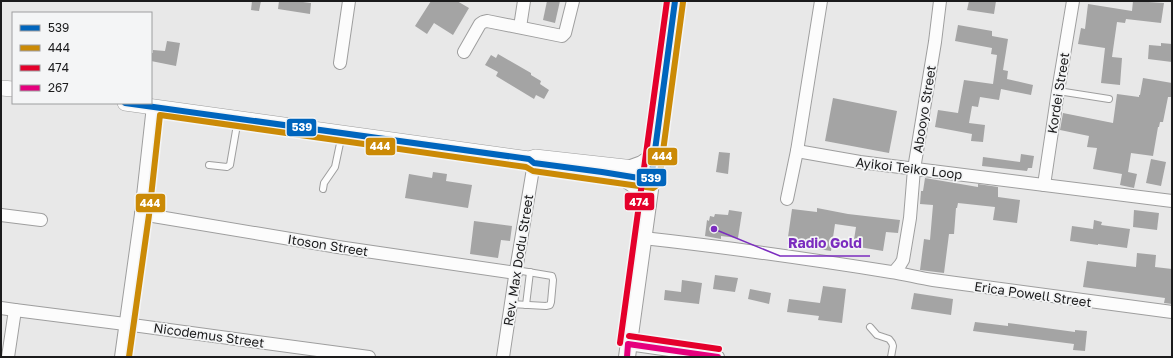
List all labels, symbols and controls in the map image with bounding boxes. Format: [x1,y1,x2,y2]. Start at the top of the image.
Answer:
legend [12,12,152,104]
text: 539 [48,20,69,35]
text: 444 [48,40,70,55]
street label: Kordei Street [1044,51,1072,135]
text: 474 [48,60,69,75]
street label: Abooyo Street [909,64,939,154]
text: 267 [48,80,69,95]
line badge: 539 [286,118,317,137]
text: 539 [292,120,312,133]
line badge: 444 [365,137,396,156]
text: 444 [370,139,390,152]
line badge: 444 [647,147,678,166]
text: 444 [652,149,672,162]
street label: Ayikoi Teiko Loop [855,154,963,182]
line badge: 539 [636,168,667,187]
text: 539 [641,171,661,184]
line badge: 474 [624,192,655,211]
line badge: 444 [135,193,166,213]
street label: Rev. Max Dodu Street [500,193,536,327]
text: 474 [629,195,649,208]
text: 444 [140,196,160,209]
callout: Radio Gold [780,230,870,256]
street label: Itoson Street [287,231,369,259]
text: Radio Gold [788,234,862,251]
street label: Erica Powell Street [973,278,1093,310]
street label: Nicodemus Street [153,319,265,351]

